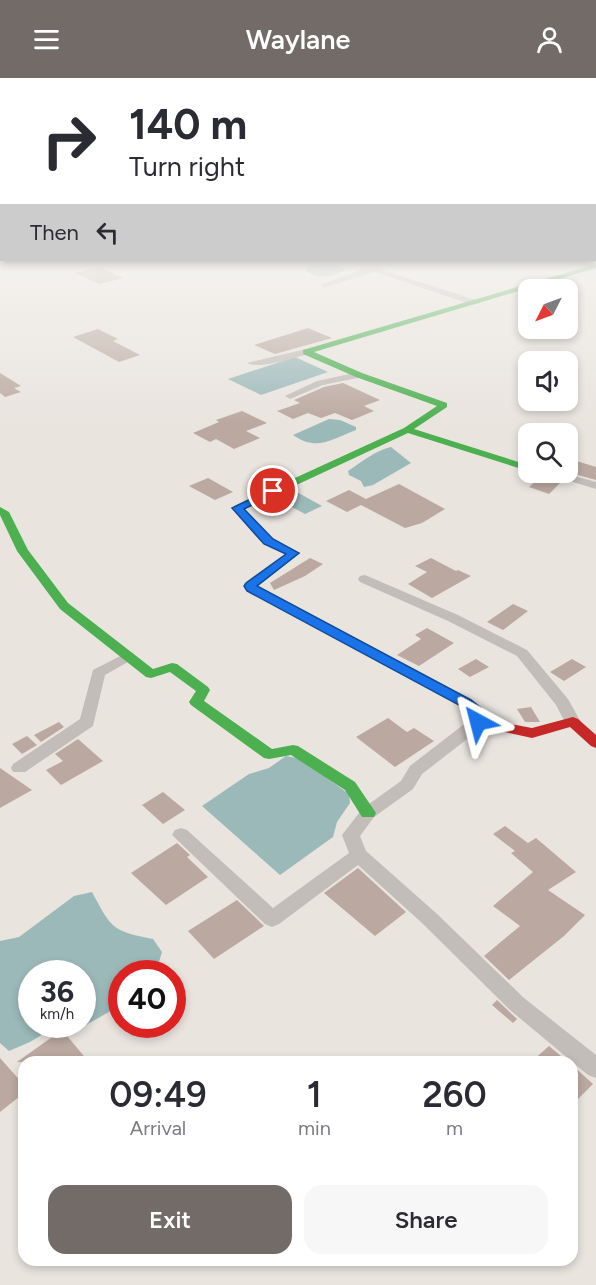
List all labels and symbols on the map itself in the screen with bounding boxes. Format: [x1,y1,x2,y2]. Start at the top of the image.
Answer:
north arrow [518,279,578,339]
pin [247,465,298,516]
position arrow [446,690,510,754]
speed limit sign: 40 [108,960,186,1038]

